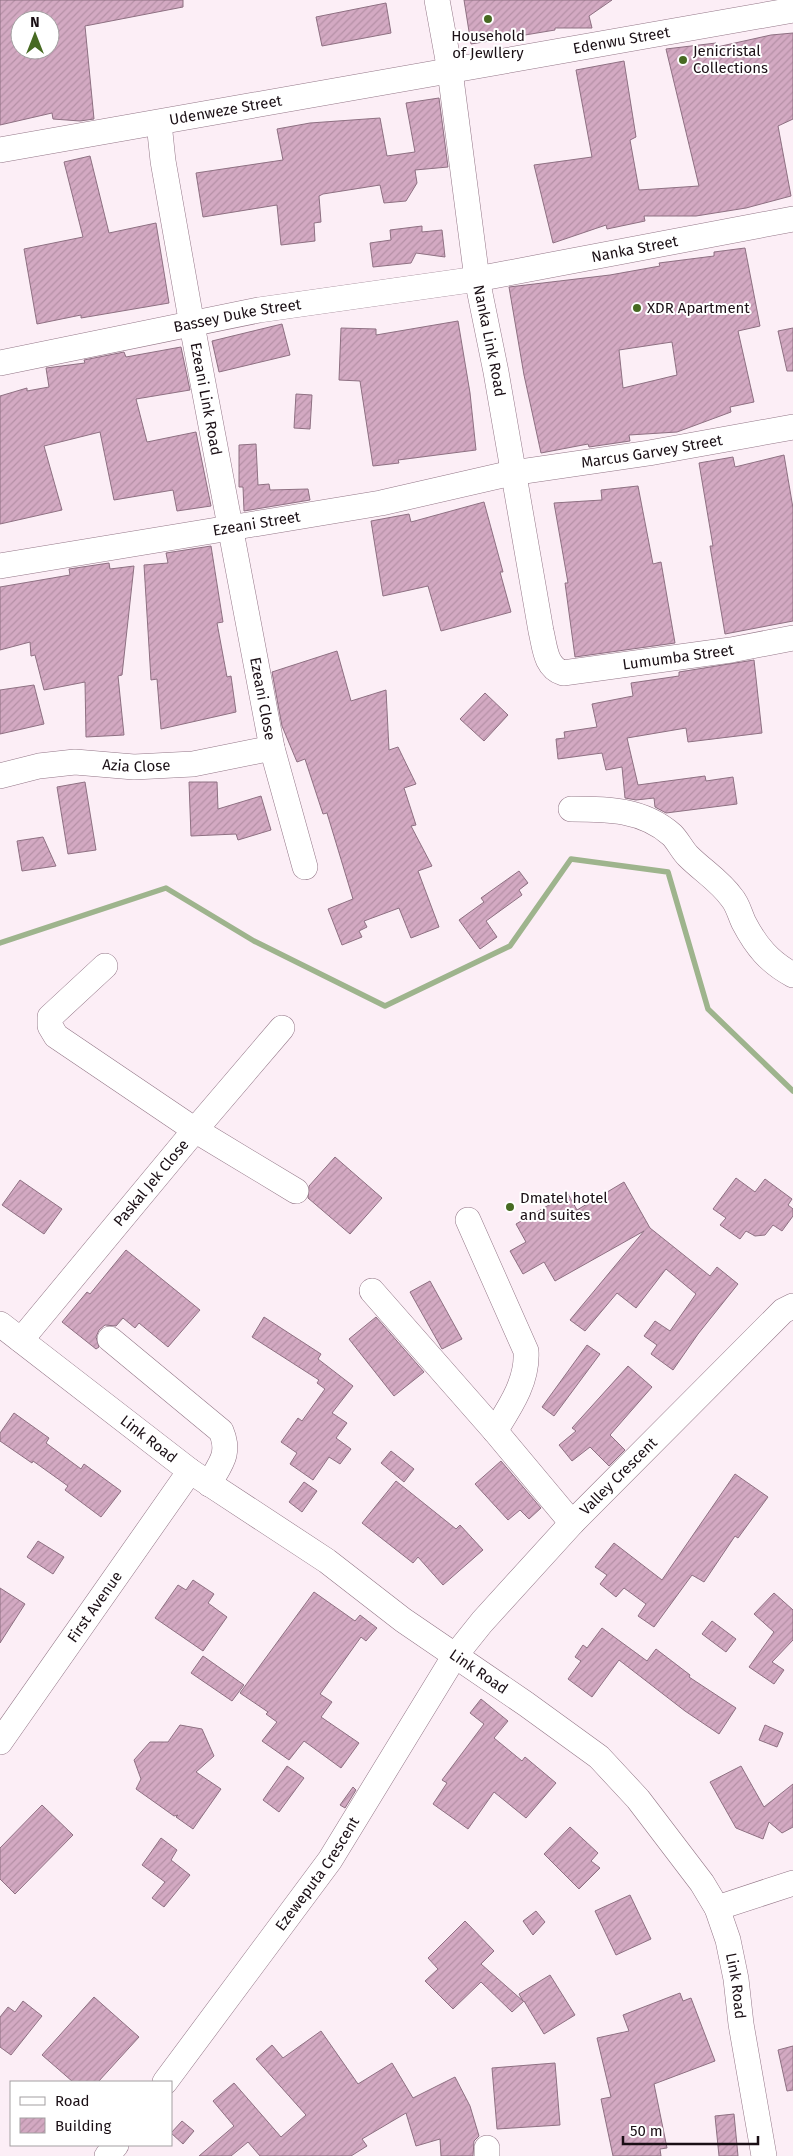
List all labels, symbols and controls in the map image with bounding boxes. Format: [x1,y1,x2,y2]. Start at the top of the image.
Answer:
north arrow [10,10,60,60]
marker: Household of Jewllery [482,13,494,25]
text: N [30,14,40,31]
street label: Edenwu Street [572,23,672,58]
place label: Household of Jewllery [451,27,525,62]
place label: Jenicristal Collections [693,42,768,77]
marker: Jenicristal Collections [677,54,689,66]
street label: Udenweze Street [168,91,284,129]
street label: Nanka Street [590,232,680,266]
street label: Nanka Link Road [469,283,509,398]
street label: Bassey Duke Street [172,295,303,336]
place label: XDR Apartment [647,299,750,317]
marker: XDR Apartment [631,302,643,314]
street label: Ezeani Link Road [186,341,225,457]
street label: Marcus Garvey Street [580,431,724,472]
street label: Ezeani Street [211,507,302,540]
street label: Lumumba Street [621,641,736,674]
street label: Ezeani Close [246,656,279,742]
street label: Azia Close [102,755,171,776]
street label: Paskal Jek Close [110,1136,192,1230]
place label: Dmatel hotel and suites [520,1189,608,1224]
marker: Dmatel hotel and suites [504,1201,516,1213]
street label: Link Road [117,1411,181,1467]
street label: Valley Crescent [576,1433,661,1519]
street label: First Avenue [64,1568,126,1646]
street label: Link Road [446,1645,511,1698]
street label: Ezeweputa Crescent [271,1813,363,1934]
street label: Link Road [722,1951,749,2020]
legend [10,2081,172,2146]
text: Road [55,2092,90,2110]
scale bar [623,2114,758,2146]
text: Building [55,2117,111,2135]
text: 50 m [630,2122,663,2140]

